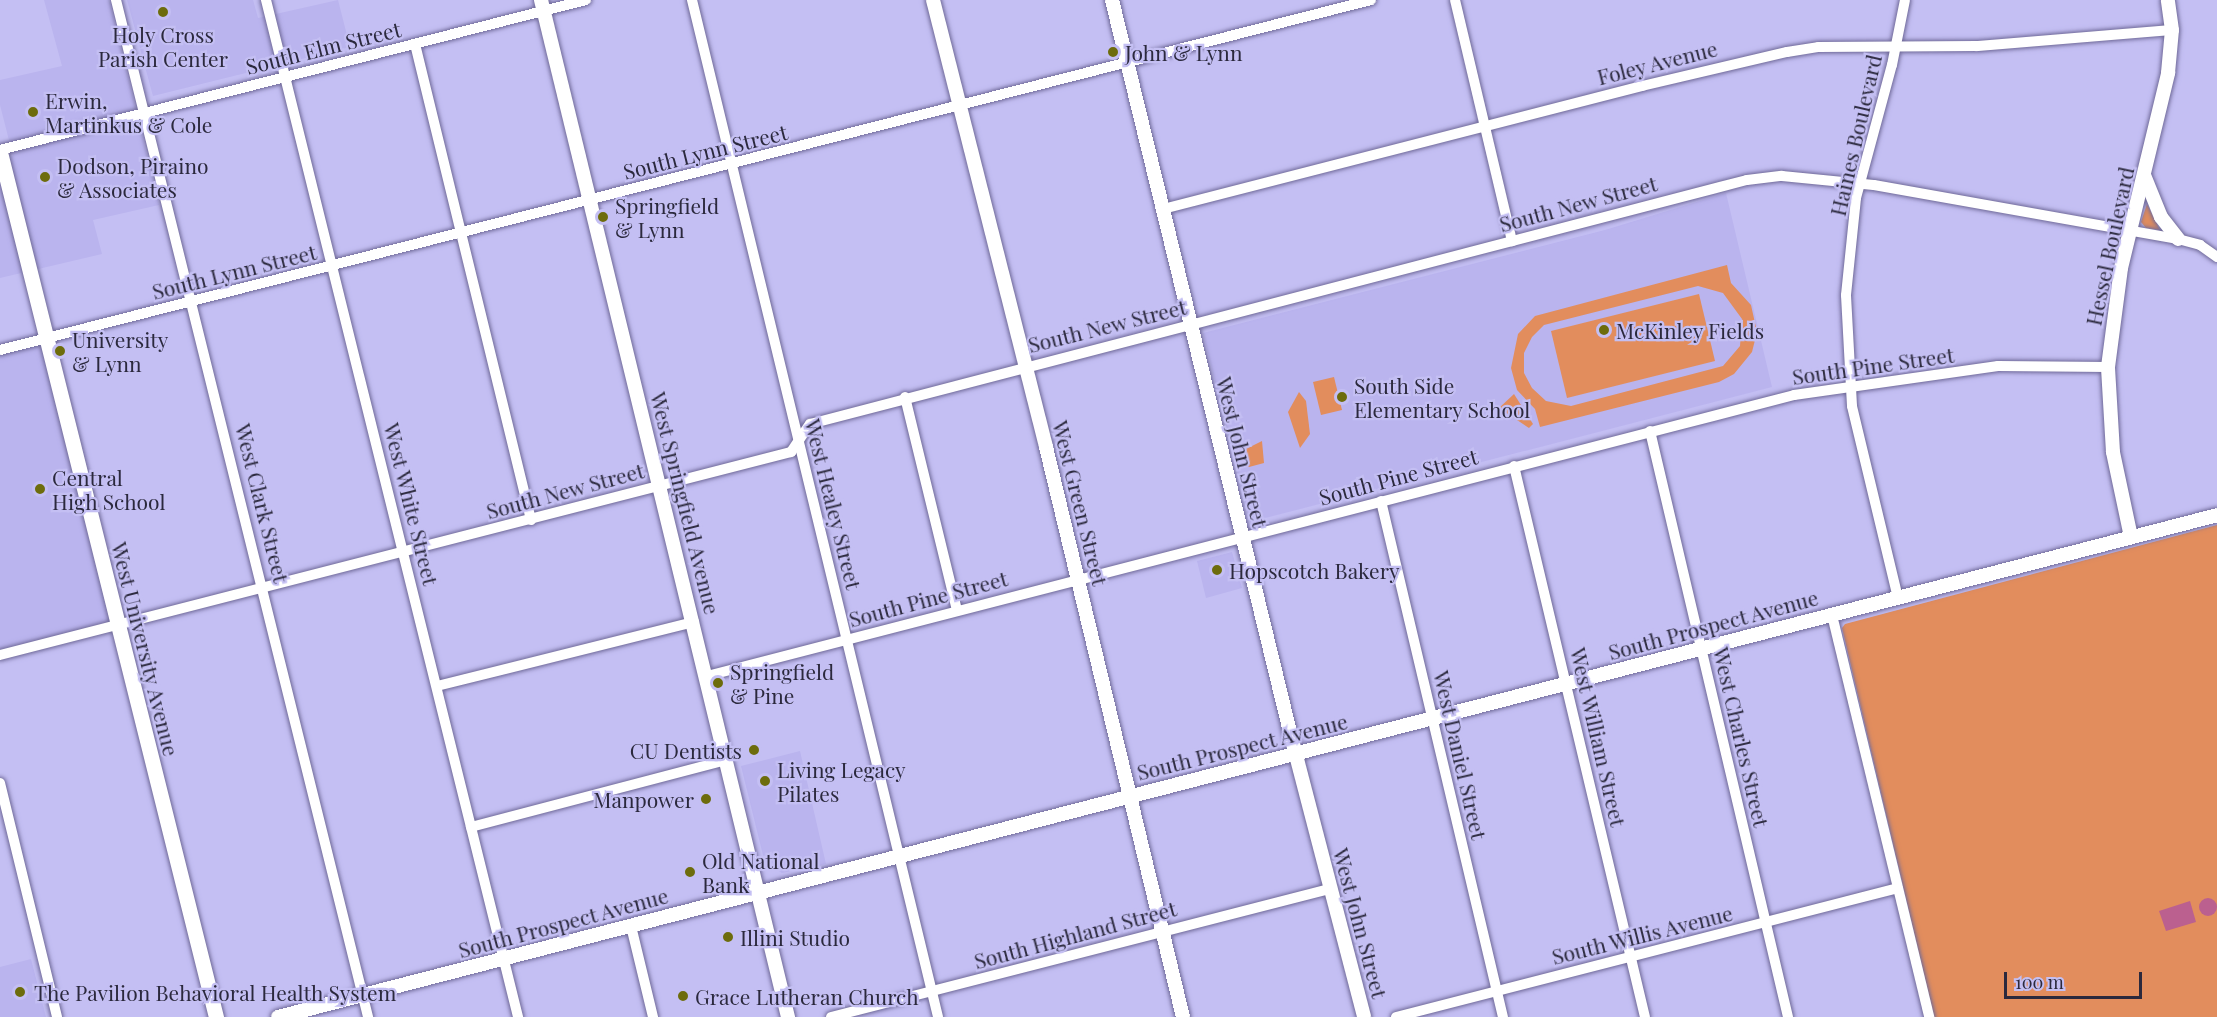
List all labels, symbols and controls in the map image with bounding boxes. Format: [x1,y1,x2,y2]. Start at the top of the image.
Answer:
marker: Holy Cross Parish Center [156,5,170,19]
street label: South Elm Street [243,16,403,78]
place label: Holy Cross Parish Center [98,21,228,71]
street label: Foley Avenue [1594,35,1720,89]
place label: John & Lynn [1125,39,1242,65]
marker: John & Lynn [1106,45,1120,59]
street label: Haines Boulevard [1824,52,1886,218]
place label: Erwin, Martinkus & Cole [45,87,212,137]
marker: Erwin, Martinkus & Cole [26,105,40,119]
street label: South Lynn Street [620,118,790,184]
place label: Dodson, Piraino & Associates [57,152,208,202]
street label: Hessel Boulevard [2080,164,2138,328]
marker: Dodson, Piraino & Associates [38,170,52,184]
street label: South New Street [1496,170,1660,236]
place label: Springfield & Lynn [615,192,719,242]
marker: Springfield & Lynn [596,210,610,224]
street label: South Lynn Street [149,238,319,304]
street label: South New Street [1025,293,1189,357]
place label: McKinley Fields [1616,317,1765,343]
marker: McKinley Fields [1597,323,1611,337]
place label: University & Lynn [72,326,168,376]
street label: South Pine Street [1790,341,1956,389]
marker: University & Lynn [53,344,67,358]
place label: South Side Elementary School [1354,372,1531,422]
street label: West John Street [1212,374,1274,530]
street label: West Springfield Avenue [646,389,726,617]
marker: South Side Elementary School [1335,390,1349,404]
street label: West Healey Street [801,416,867,592]
street label: West Green Street [1048,418,1114,588]
street label: West White Street [380,420,444,588]
street label: West Clark Street [231,421,295,585]
street label: South Pine Street [1316,443,1480,509]
street label: South New Street [483,457,647,523]
place label: Central High School [52,464,165,514]
marker: Central High School [33,482,47,496]
street label: West University Avenue [107,539,185,759]
place label: Hopscotch Bakery [1229,557,1400,583]
marker: Hopscotch Bakery [1210,563,1224,577]
street label: South Pine Street [846,565,1010,631]
street label: South Prospect Avenue [1605,584,1821,664]
street label: West William Street [1566,645,1632,829]
street label: West Charles Street [1709,645,1775,829]
place label: Springfield & Pine [730,658,834,708]
street label: West Daniel Street [1429,668,1493,842]
marker: Springfield & Pine [711,676,725,690]
street label: South Prospect Avenue [1134,708,1350,784]
place label: CU Dentists [630,737,742,763]
marker: CU Dentists [747,743,761,757]
place label: Living Legacy Pilates [777,756,906,806]
marker: Living Legacy Pilates [758,774,772,788]
place label: Manpower [593,786,694,812]
marker: Manpower [699,792,713,806]
street label: West John Street [1329,845,1393,1001]
place label: Old National Bank [702,847,820,897]
marker: Old National Bank [683,865,697,879]
street label: South Prospect Avenue [455,882,671,962]
street label: South Highland Street [971,895,1179,973]
street label: South Willis Avenue [1548,899,1736,969]
place label: Illini Studio [740,924,850,950]
marker: Illini Studio [721,930,735,944]
scale bar [2007,960,2145,998]
text: 100 m [2015,970,2064,994]
place label: The Pavilion Behavioral Health System [34,979,396,1005]
marker: The Pavilion Behavioral Health System [11,983,29,1001]
place label: Grace Lutheran Church [695,983,919,1009]
marker: Grace Lutheran Church [676,989,690,1003]

